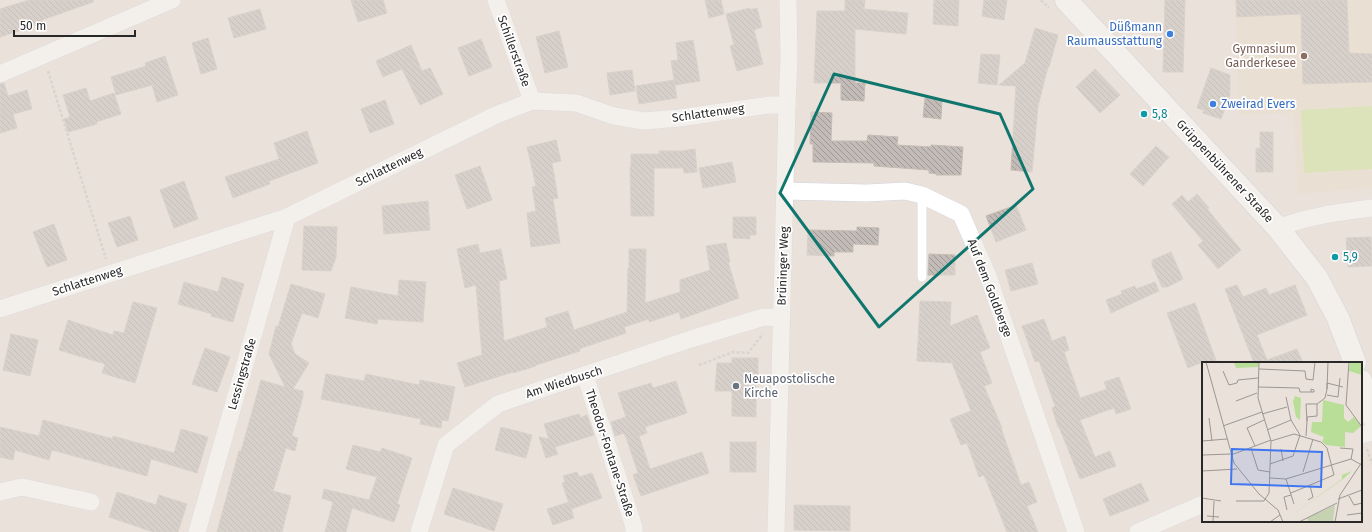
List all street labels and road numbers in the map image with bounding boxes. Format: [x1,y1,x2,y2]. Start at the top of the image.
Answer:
street label: Schillerstraße [495,13,533,89]
street label: Schlattenweg [671,101,746,125]
street label: Grüppenbührener Straße [1174,117,1276,225]
street label: Schlattenweg [353,144,425,189]
street label: Brüninger Weg [775,225,791,306]
street label: Auf dem Goldberge [965,237,1015,339]
street label: Schlattenweg [50,263,124,299]
street label: Lessingstraße [225,336,259,412]
street label: Am Wiedbusch [524,363,604,401]
street label: Theodor-Fontane-Straße [583,387,637,519]

